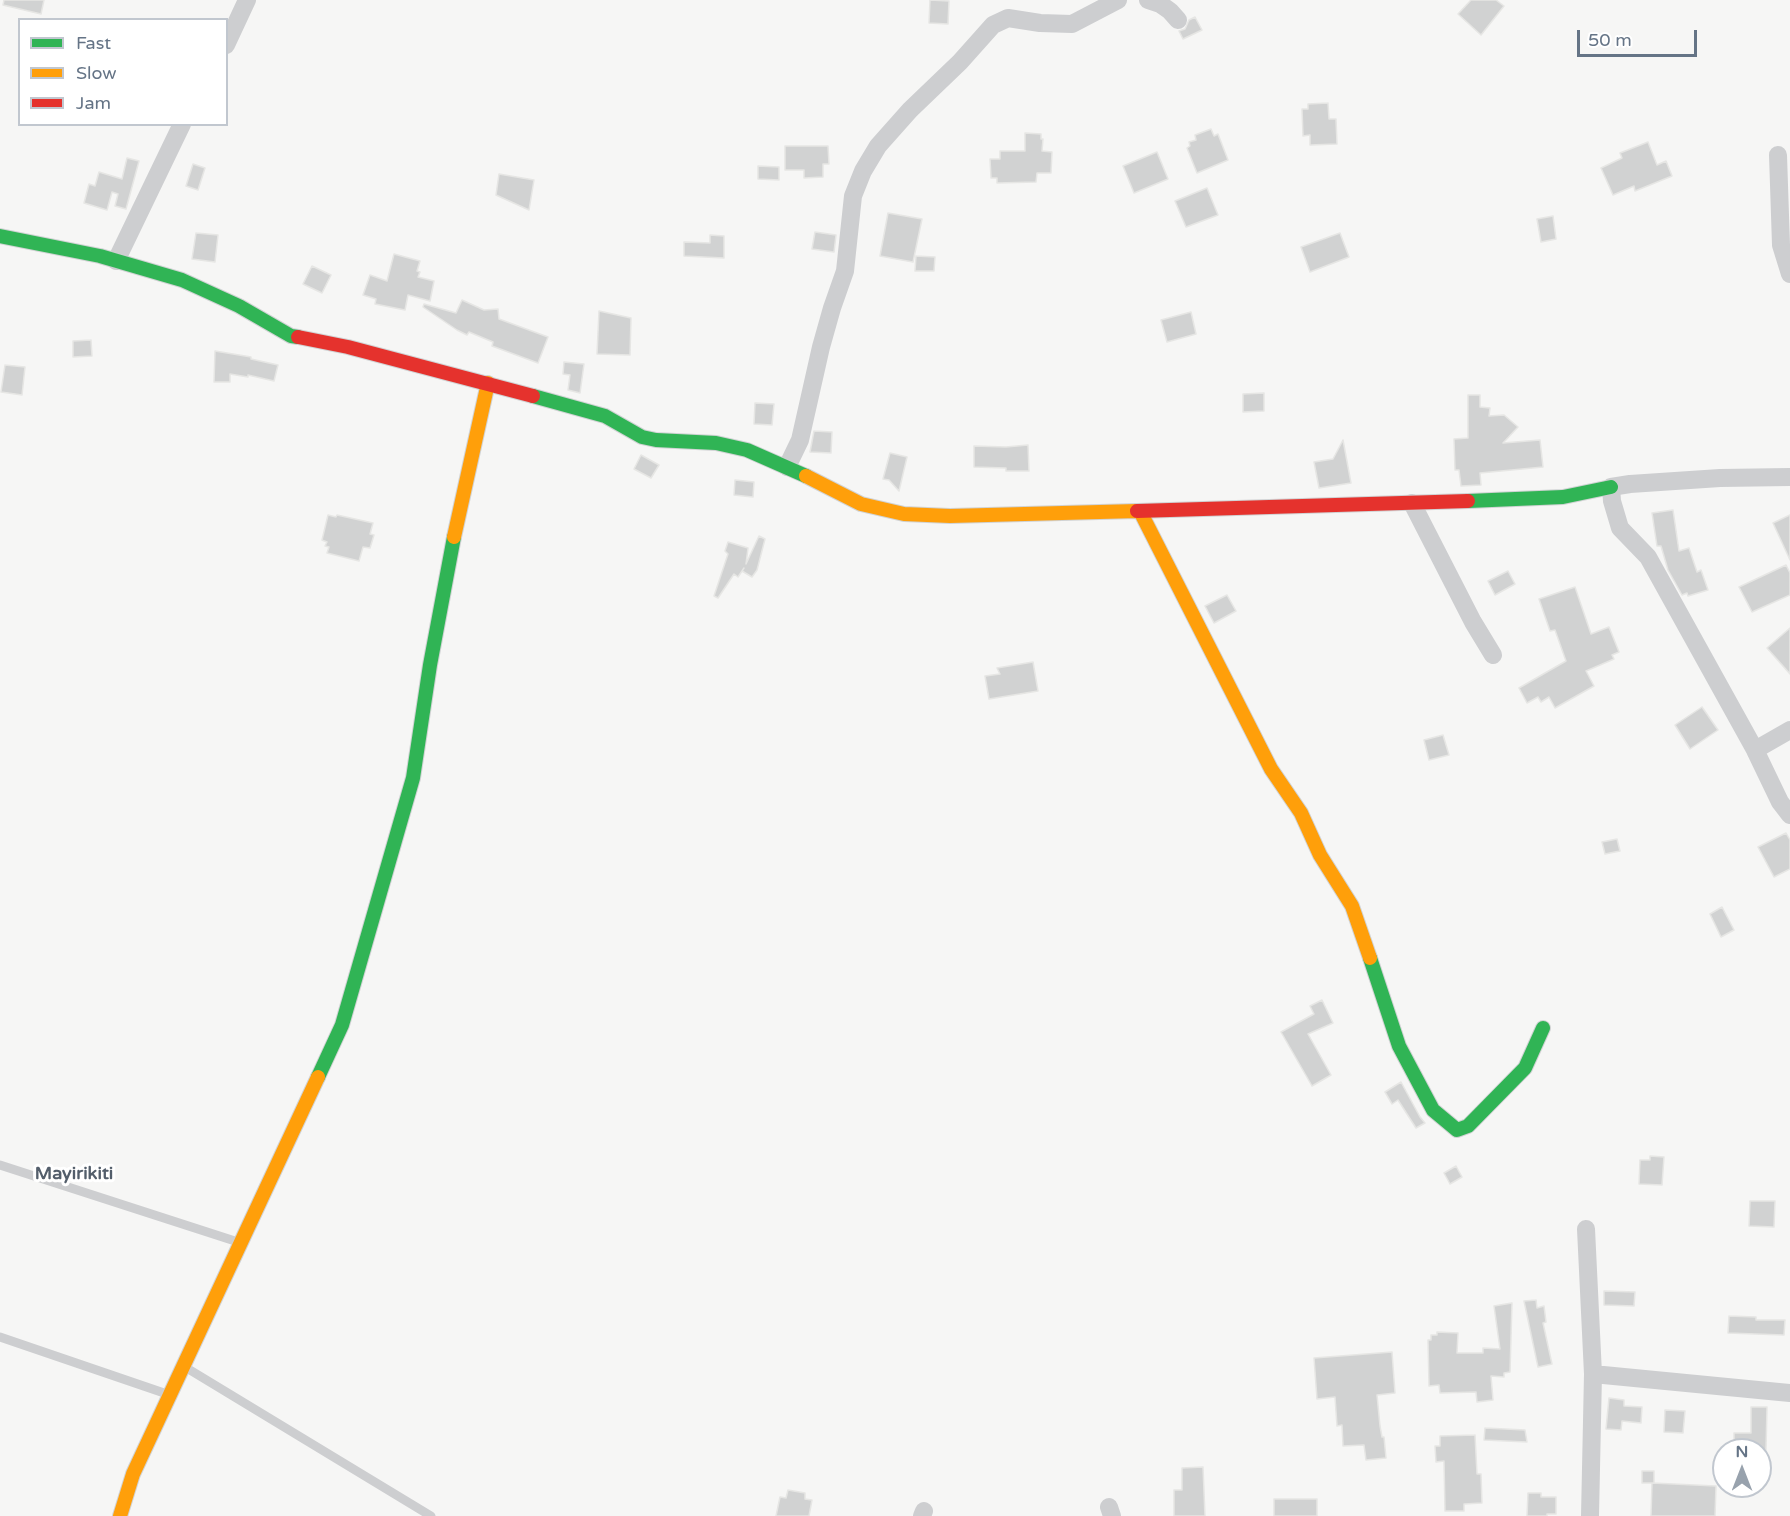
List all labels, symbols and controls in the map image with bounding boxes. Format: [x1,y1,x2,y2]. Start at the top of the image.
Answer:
legend [18,18,228,126]
scale bar [1580,18,1700,56]
text: 50 m [1588,29,1632,51]
text: Fast [76,32,111,54]
text: Slow [76,62,117,84]
text: Jam [76,92,111,114]
district label: Mayirikiti [35,1163,113,1185]
north arrow [1712,1438,1772,1498]
text: N [1736,1442,1748,1462]

